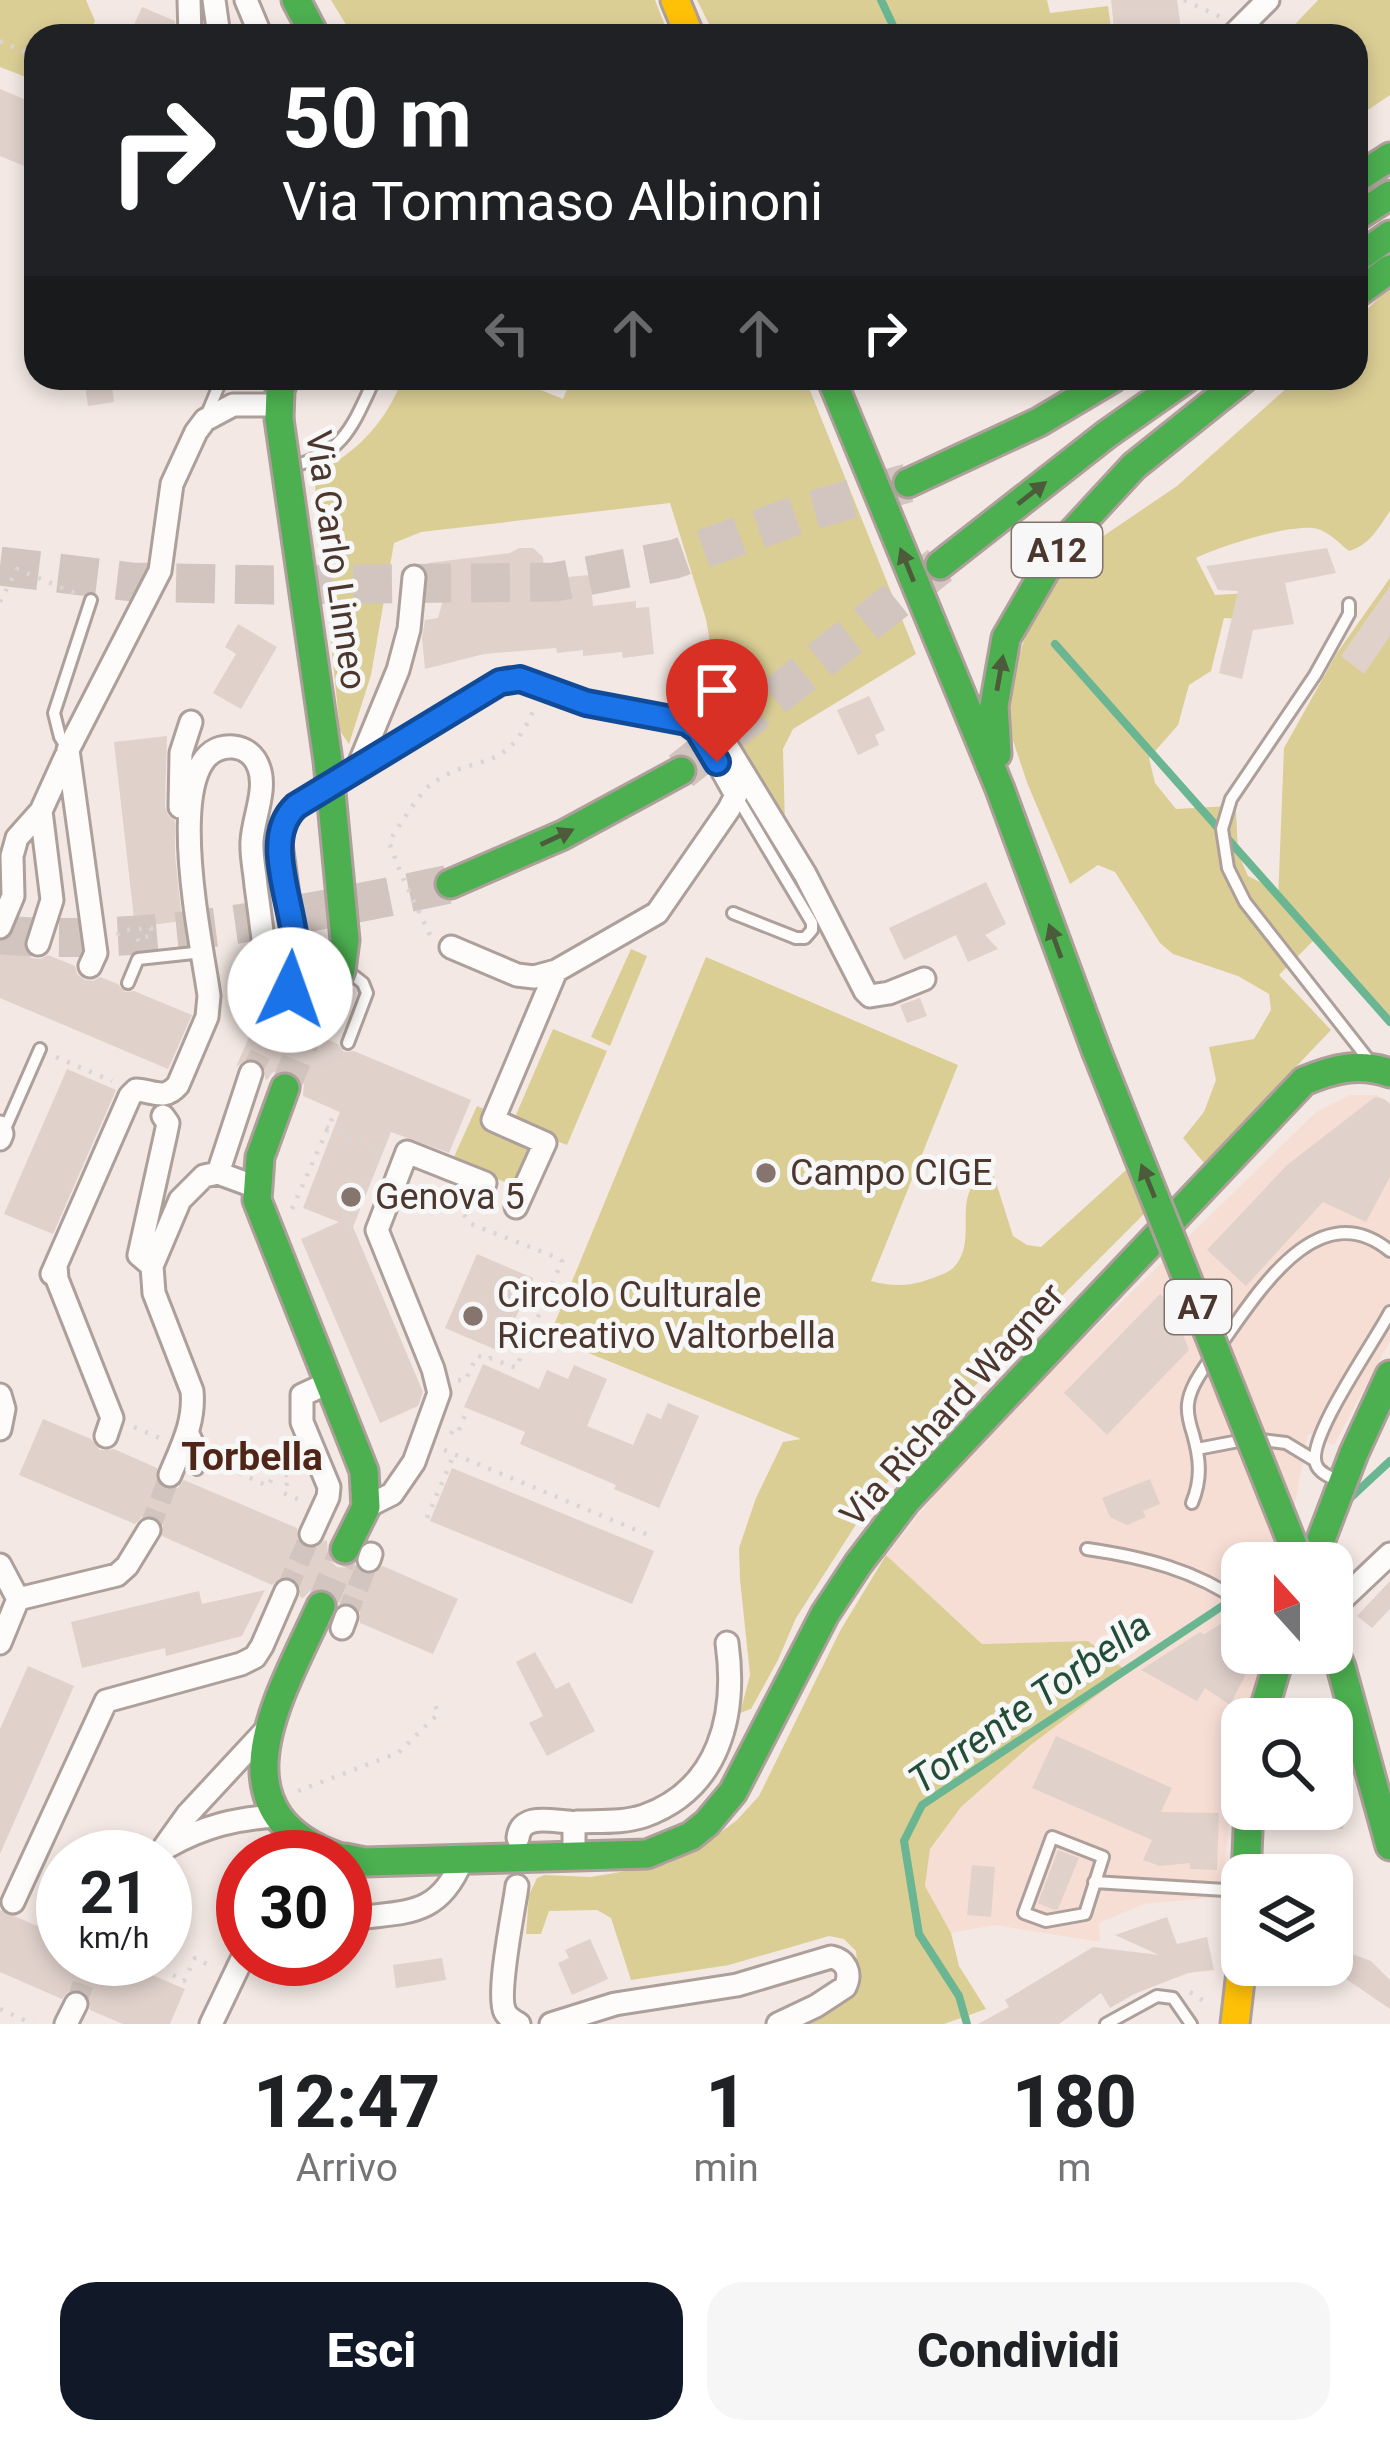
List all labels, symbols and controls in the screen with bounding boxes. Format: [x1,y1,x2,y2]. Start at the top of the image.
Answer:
text: 50 m [282,69,472,168]
icon: right [84,72,240,228]
text: Via Tommaso Albinoni [282,170,823,233]
icon: left [474,300,540,366]
icon: ahead [600,300,666,366]
icon: ahead [726,300,792,366]
icon: right [852,300,918,366]
street label: Via Carlo Linneo [297,428,375,692]
one-way arrow [1016,481,1047,506]
road number: A12 [1012,523,1102,577]
one-way arrow [897,546,916,582]
pin [666,639,768,762]
one-way arrow [991,654,1009,692]
icon: arrive [684,657,750,723]
one-way arrow [539,827,574,847]
one-way arrow [1045,922,1064,958]
position arrow [227,927,353,1053]
place label: Campo CIGE [790,1152,992,1194]
marker: Campo CIGE [753,1160,779,1186]
one-way arrow [1138,1163,1157,1199]
place label: Genova 5 [375,1176,525,1218]
marker: Genova 5 [338,1184,364,1210]
place label: Circolo Culturale Ricreativo Valtorbella [497,1274,835,1357]
street label: Via Richard Wagner [832,1275,1072,1535]
road number: A7 [1165,1280,1231,1334]
marker: Circolo Culturale Ricreativo Valtorbella [460,1303,486,1329]
district label: Torbella [181,1434,323,1480]
north arrow [1221,1542,1353,1674]
map controls [1221,1542,1353,1986]
water label: Torrente Torbella [900,1602,1160,1804]
button: search [1221,1698,1353,1830]
speed limit sign: 30 [216,1830,372,1986]
button: layers [1221,1854,1353,1986]
text: 21 [80,1857,148,1928]
text: km/h [79,1920,149,1955]
text: 12:47 [253,2060,440,2145]
text: 1 [705,2060,747,2145]
text: 180 [1012,2060,1137,2145]
text: Arrivo [296,2145,398,2191]
text: min [694,2145,759,2191]
text: m [1057,2145,1091,2191]
button: Esci [60,2282,683,2420]
button: Condividi [707,2282,1330,2420]

